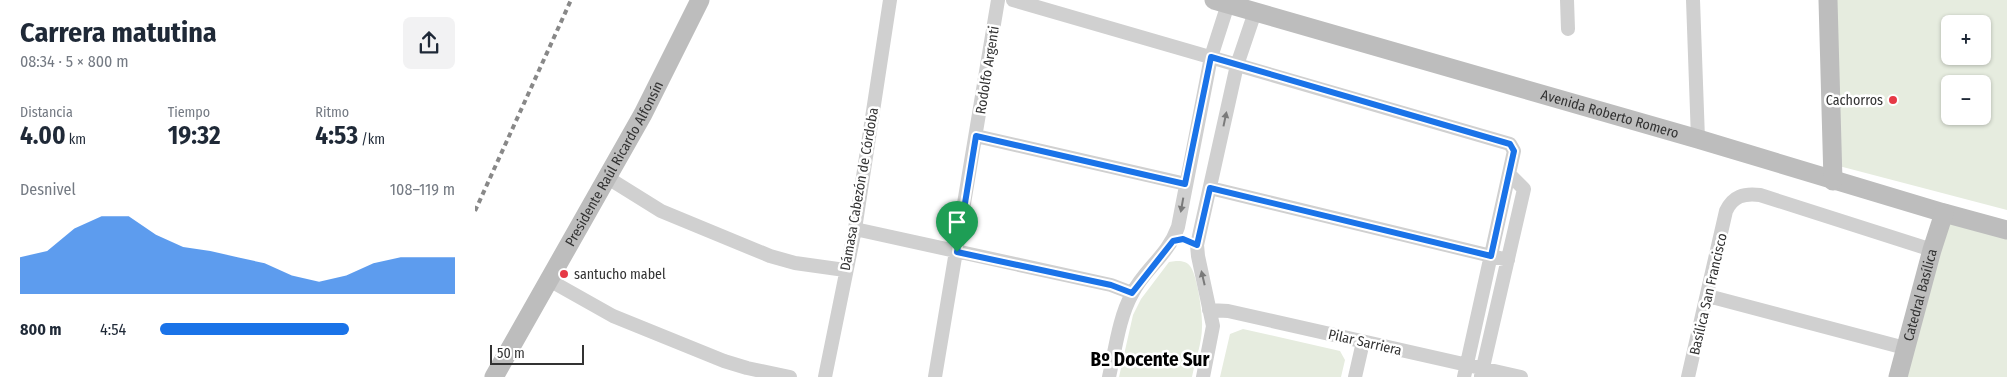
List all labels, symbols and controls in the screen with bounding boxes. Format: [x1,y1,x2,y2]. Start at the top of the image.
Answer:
map controls [1941,15,1991,125]
button: + [1941,15,1991,65]
text: Carrera matutina [20,16,217,49]
button: share [403,17,455,69]
street label: Rodolfo Argenti [972,25,1003,115]
text: 08:34 · 5 × 800 m [20,52,129,71]
button: − [1941,75,1991,125]
street label: Presidente Raúl Ricardo Alfonsín [562,78,667,249]
street label: Avenida Roberto Romero [1539,86,1681,142]
place label: Cachorros [1826,92,1883,109]
marker: Cachorros [1887,94,1899,106]
text: Distancia [20,104,73,121]
text: Tiempo [168,104,210,121]
text: Ritmo [315,104,349,121]
street label: Dámasa Cabezón de Córdoba [837,106,882,272]
one-way arrow [1221,111,1229,126]
text: 4.00 [20,121,66,151]
text: 19:32 [168,121,220,151]
text: 4:53 [315,121,358,151]
text: km [66,131,86,148]
text: /km [358,131,385,148]
text: Desnivel [20,180,76,199]
text: 108–119 m [390,180,455,199]
one-way arrow [1177,197,1185,213]
pin [936,201,978,252]
icon: arrive [943,208,971,236]
street label: Basílica San Francisco [1686,231,1731,357]
street label: Catedral Basílica [1900,247,1941,343]
place label: santucho mabel [574,266,666,283]
marker: santucho mabel [558,268,570,280]
one-way arrow [1199,270,1207,285]
text: 800 m [20,320,61,339]
text: 4:54 [100,320,126,339]
street label: Pilar Sarriera [1327,326,1403,359]
scale bar [490,342,584,365]
text: 50 m [497,345,525,362]
district label: Bº Docente Sur [1091,348,1210,371]

